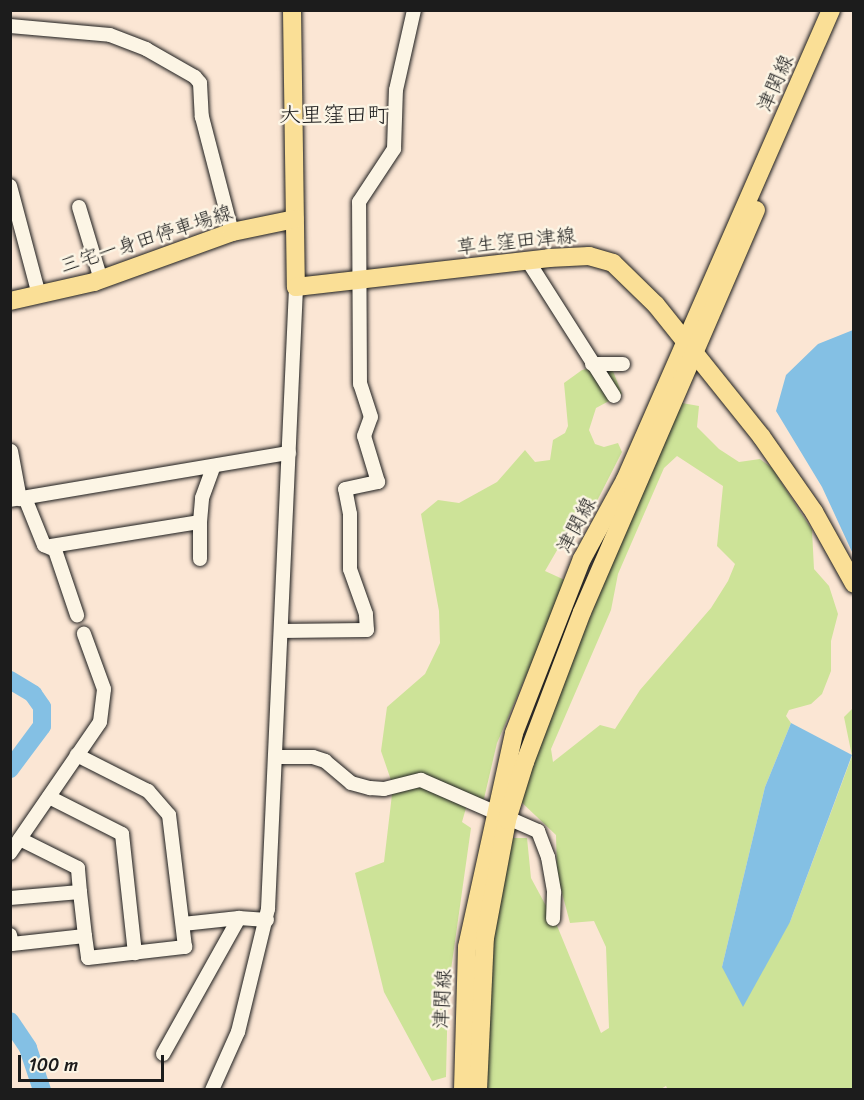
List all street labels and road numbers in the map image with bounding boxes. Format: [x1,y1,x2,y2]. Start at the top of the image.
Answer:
street label: 津関線 [752,51,798,115]
street label: 三宅一身田停車場線 [57,200,235,278]
street label: 草生窪田津線 [455,223,577,259]
street label: 津関線 [551,493,601,557]
street label: 津関線 [428,968,456,1030]

